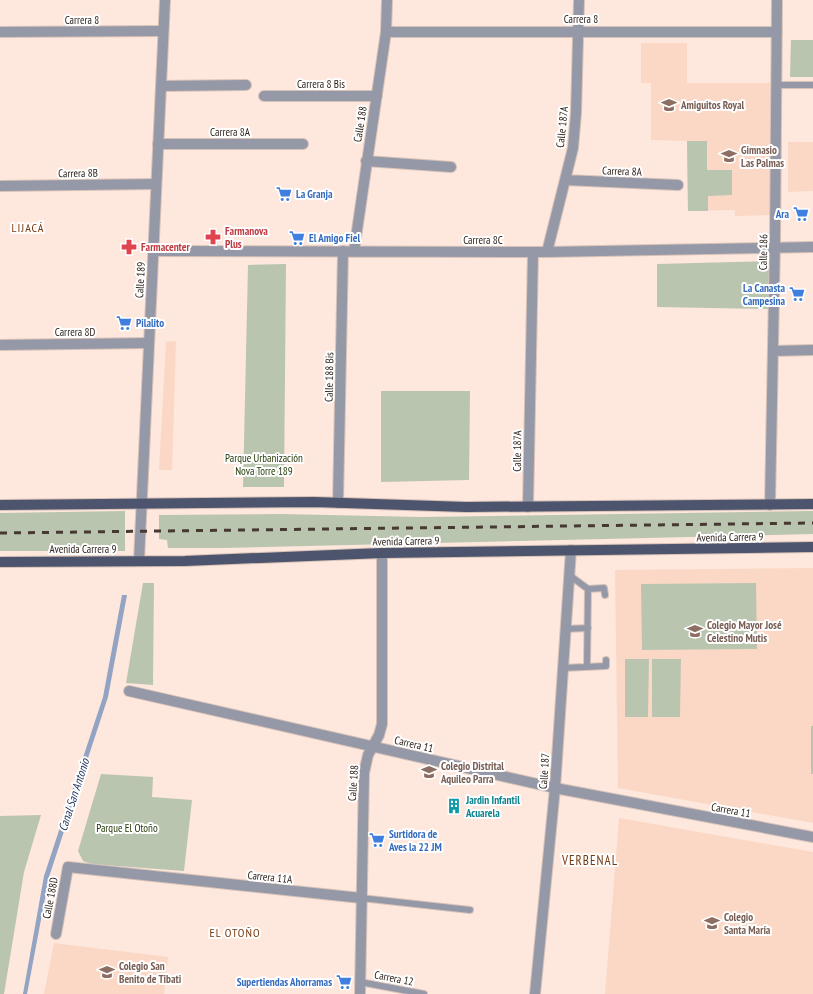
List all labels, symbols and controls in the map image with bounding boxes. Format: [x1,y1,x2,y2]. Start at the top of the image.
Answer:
street label: Carrera 8 [564,12,598,26]
street label: Carrera 8 [65,13,99,27]
street label: Carrera 8 Bis [297,77,345,91]
school or university icon: Amiguitos Royal [660,96,678,114]
place label: Amiguitos Royal [680,98,745,112]
street label: Calle 188 [350,105,370,143]
street label: Calle 187A [553,105,571,148]
street label: Carrera 8A [210,125,251,139]
place label: Gimnasio Las Palmas [741,143,784,170]
school or university icon: Gimnasio Las Palmas [720,147,738,165]
street label: Carrera 8A [602,163,643,179]
street label: Carrera 8B [58,166,98,180]
supermarket icon: La Granja [275,185,293,203]
place label: La Granja [296,187,333,201]
supermarket icon: Ara [792,205,810,223]
place label: Ara [775,207,789,221]
district label: LIJACÁ [12,220,44,235]
place label: Farmanova Plus [225,224,268,251]
pharmacy icon: Farmanova Plus [204,228,222,246]
supermarket icon: El Amigo Fiel [288,229,306,247]
place label: El Amigo Fiel [309,231,360,245]
street label: Carrera 8C [463,233,503,247]
street label: Calle 186 [756,234,770,270]
pharmacy icon: Farmacenter [120,238,138,256]
place label: Farmacenter [141,240,190,254]
street label: Calle 189 [132,262,148,298]
place label: La Canasta Campesina [743,281,785,308]
supermarket icon: La Canasta Campesina [788,285,806,303]
supermarket icon: Pilalito [115,314,133,332]
place label: Pilalito [136,316,164,330]
street label: Carrera 8D [55,325,95,339]
street label: Calle 188 Bis [322,352,336,402]
street label: Calle 187A [510,430,524,472]
park label: Parque Urbanización Nova Torre 189 [225,451,303,478]
street label: Avenida Carrera 9 [696,529,764,545]
street label: Avenida Carrera 9 [372,533,440,549]
street label: Avenida Carrera 9 [50,542,117,556]
place label: Colegio Mayor José Celestino Mutis [707,618,782,645]
school or university icon: Colegio Mayor José Celestino Mutis [686,622,704,640]
street label: Carrera 11 [393,733,435,755]
street label: Calle 187 [536,752,552,790]
water label: Canal San Antonio [55,756,93,833]
place label: Colegio Distrital Aquileo Parra [440,759,504,786]
school or university icon: Colegio Distrital Aquileo Parra [420,763,438,781]
street label: Calle 188 [345,764,361,802]
place label: Jardin Infantil Acuarela [465,793,520,820]
building icon: Jardin Infantil Acuarela [445,797,463,815]
street label: Carrera 11 [710,800,752,820]
park label: Parque El Otoño [96,821,158,835]
place label: Surtidora de Aves la 22 JM [388,827,442,854]
supermarket icon: Surtidora de Aves la 22 JM [368,831,386,849]
district label: VERBENAL [561,852,618,869]
street label: Carrera 11A [247,868,294,886]
street label: Calle 188D [39,876,61,920]
place label: Colegio Santa María [724,910,771,937]
school or university icon: Colegio Santa María [703,914,721,932]
district label: EL OTOÑO [210,925,260,940]
place label: Colegio San Benito de Tibati [119,959,182,986]
school or university icon: Colegio San Benito de Tibati [98,963,116,981]
street label: Carrera 12 [373,967,415,989]
supermarket icon: Supertiendas Ahorramas [335,973,353,991]
place label: Supertiendas Ahorramas [237,975,332,989]

